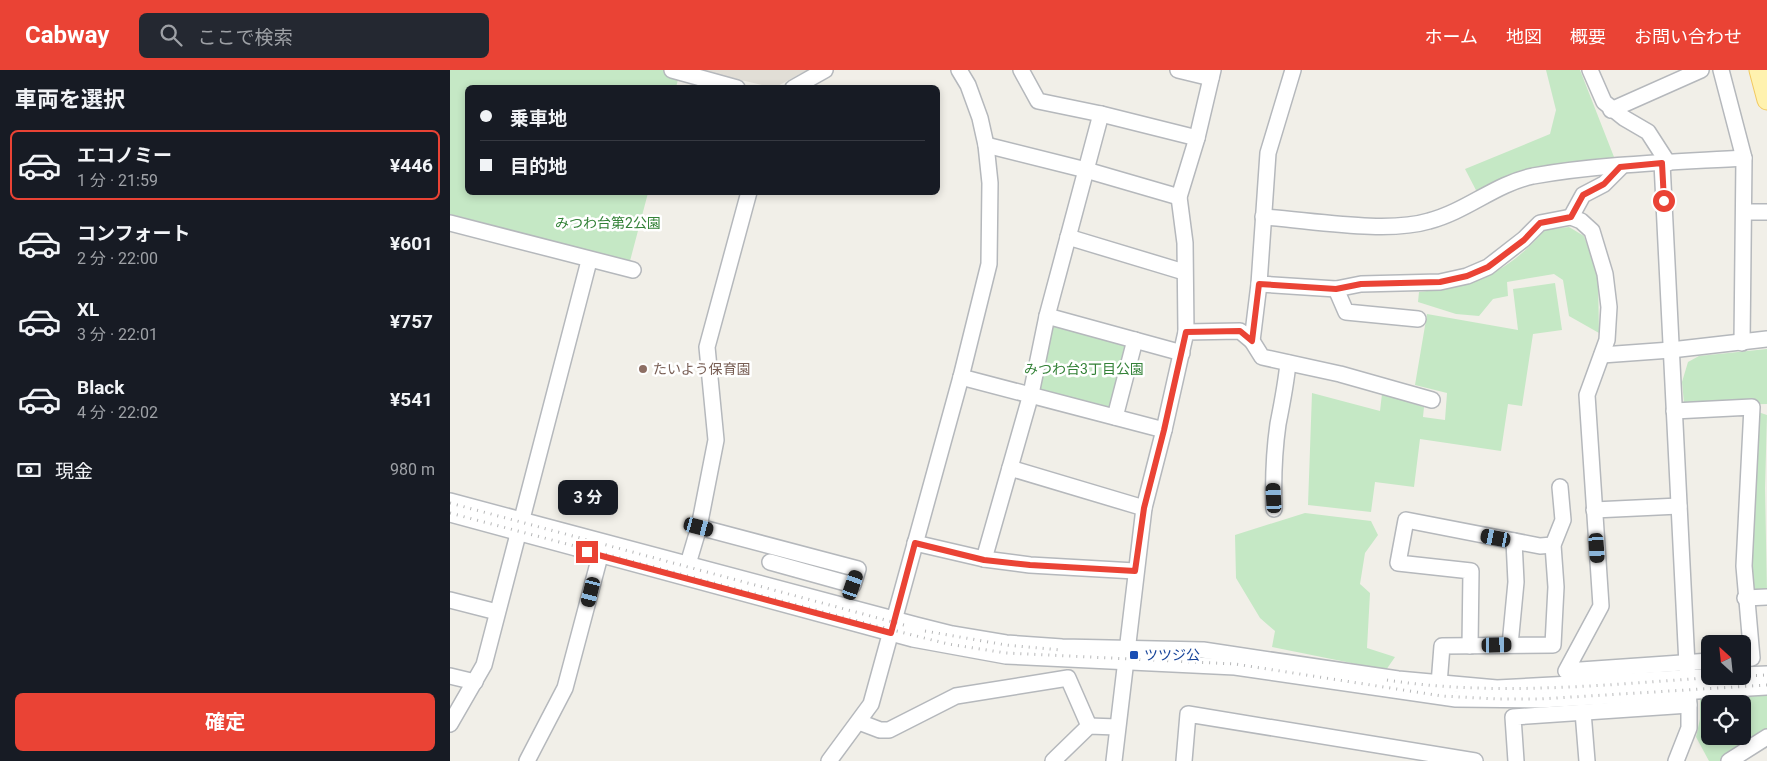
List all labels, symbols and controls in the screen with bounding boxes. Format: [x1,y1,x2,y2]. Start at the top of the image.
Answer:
search box [139,13,489,58]
text: Cabway [25,21,109,49]
icon: search [157,21,185,49]
text: ここで検索 [197,26,292,49]
text: ホーム [1425,26,1478,47]
text: 地図 [1506,26,1542,47]
text: 概要 [1570,26,1606,47]
text: お問い合わせ [1634,26,1742,47]
text: 車両を選択 [15,87,125,112]
text: 乗車地 [510,107,567,130]
icon: car [17,143,62,188]
text: エコノミー [77,144,172,167]
text: ¥446 [390,154,433,177]
text: 目的地 [510,155,567,178]
text: 1 分 · 21:59 [77,171,158,190]
route start [1653,190,1675,212]
park label: みつわ台第2公園 [555,215,661,231]
icon: car [17,221,62,266]
text: コンフォート [77,222,190,245]
text: ¥601 [390,232,433,255]
text: 2 分 · 22:00 [77,249,158,268]
text: XL [77,298,99,321]
icon: car [17,299,62,344]
text: ¥757 [390,310,433,333]
text: 3 分 · 22:01 [77,325,158,344]
place label: たいよう保育園 [653,361,751,377]
park label: みつわ台3丁目公園 [1024,361,1144,377]
marker: たいよう保育園 [637,363,649,375]
text: Black [77,376,124,399]
icon: car [17,377,62,422]
text: ¥541 [390,388,433,411]
text: 4 分 · 22:02 [77,403,158,422]
icon: cash [15,456,43,484]
text: 現金 [55,460,93,483]
text: 980 m [390,460,435,479]
callout: 3 分 [557,480,617,514]
car [1265,483,1282,513]
text: 3 分 [573,488,603,507]
car [682,516,715,538]
car [1479,528,1512,548]
car [1588,533,1605,563]
route end [576,541,598,563]
car [841,568,864,602]
car [580,576,601,608]
north arrow [1701,635,1751,685]
map controls [1701,635,1751,745]
car [1481,637,1512,653]
place label: ツツジ公 [1144,647,1200,663]
marker: ツツジ公 [1128,649,1140,661]
button: 確定 [15,693,435,751]
button: locate [1701,695,1751,745]

